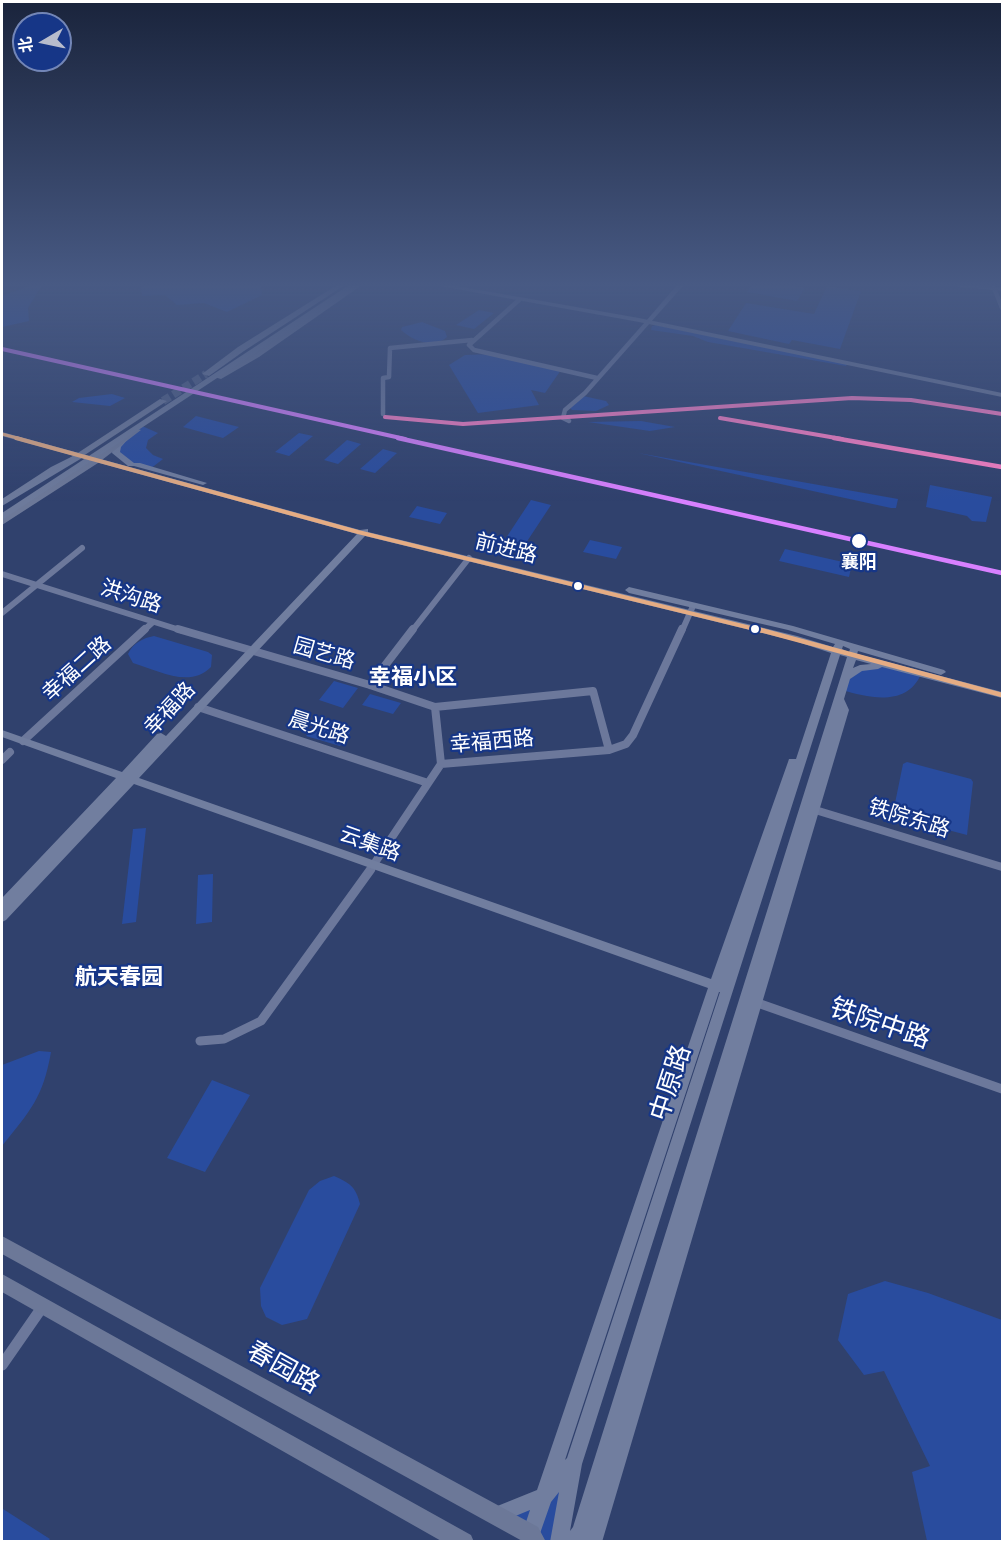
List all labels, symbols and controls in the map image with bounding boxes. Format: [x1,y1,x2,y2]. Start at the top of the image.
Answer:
north arrow [12,12,72,72]
text: 北 [15,35,36,54]
street label: 前进路 [472,529,540,569]
marker: 襄阳 [850,532,868,550]
place label: 襄阳 [841,552,877,574]
street label: 洪沟路 [97,575,165,619]
unlabelled marker [572,580,584,592]
unlabelled marker [749,623,761,635]
street label: 幸福二路 [37,632,117,706]
street label: 园艺路 [290,633,358,675]
district label: 幸福小区 [369,665,457,691]
street label: 幸福路 [139,677,201,741]
street label: 晨光路 [285,706,353,750]
street label: 幸福西路 [449,726,535,758]
street label: 铁院东路 [865,795,953,843]
street label: 云集路 [336,821,404,867]
district label: 航天春园 [75,965,163,991]
street label: 铁院中路 [826,992,934,1056]
street label: 中原路 [644,1041,698,1125]
street label: 春园路 [241,1335,325,1401]

